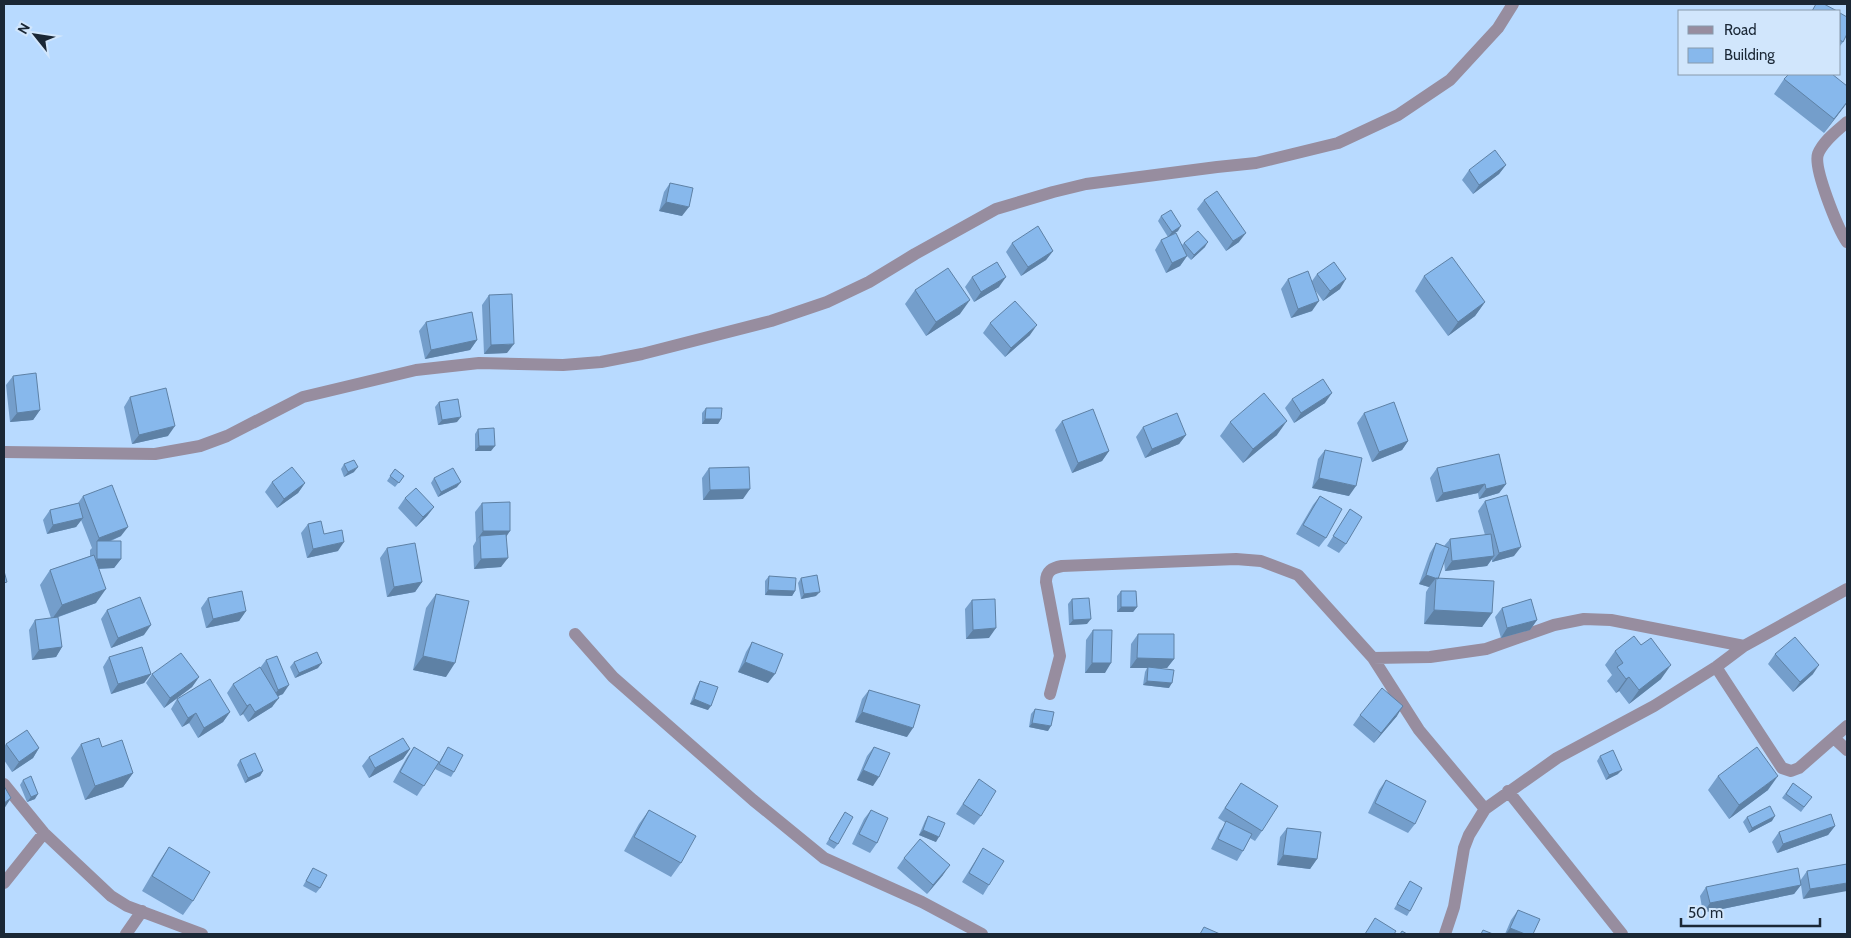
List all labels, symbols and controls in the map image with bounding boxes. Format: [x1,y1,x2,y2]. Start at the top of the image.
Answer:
north arrow [10,10,60,60]
legend [1678,10,1841,75]
text: N [13,20,34,37]
text: Road [1724,21,1757,39]
text: Building [1724,46,1775,64]
scale bar [1681,896,1820,928]
text: 50 m [1688,904,1723,922]

